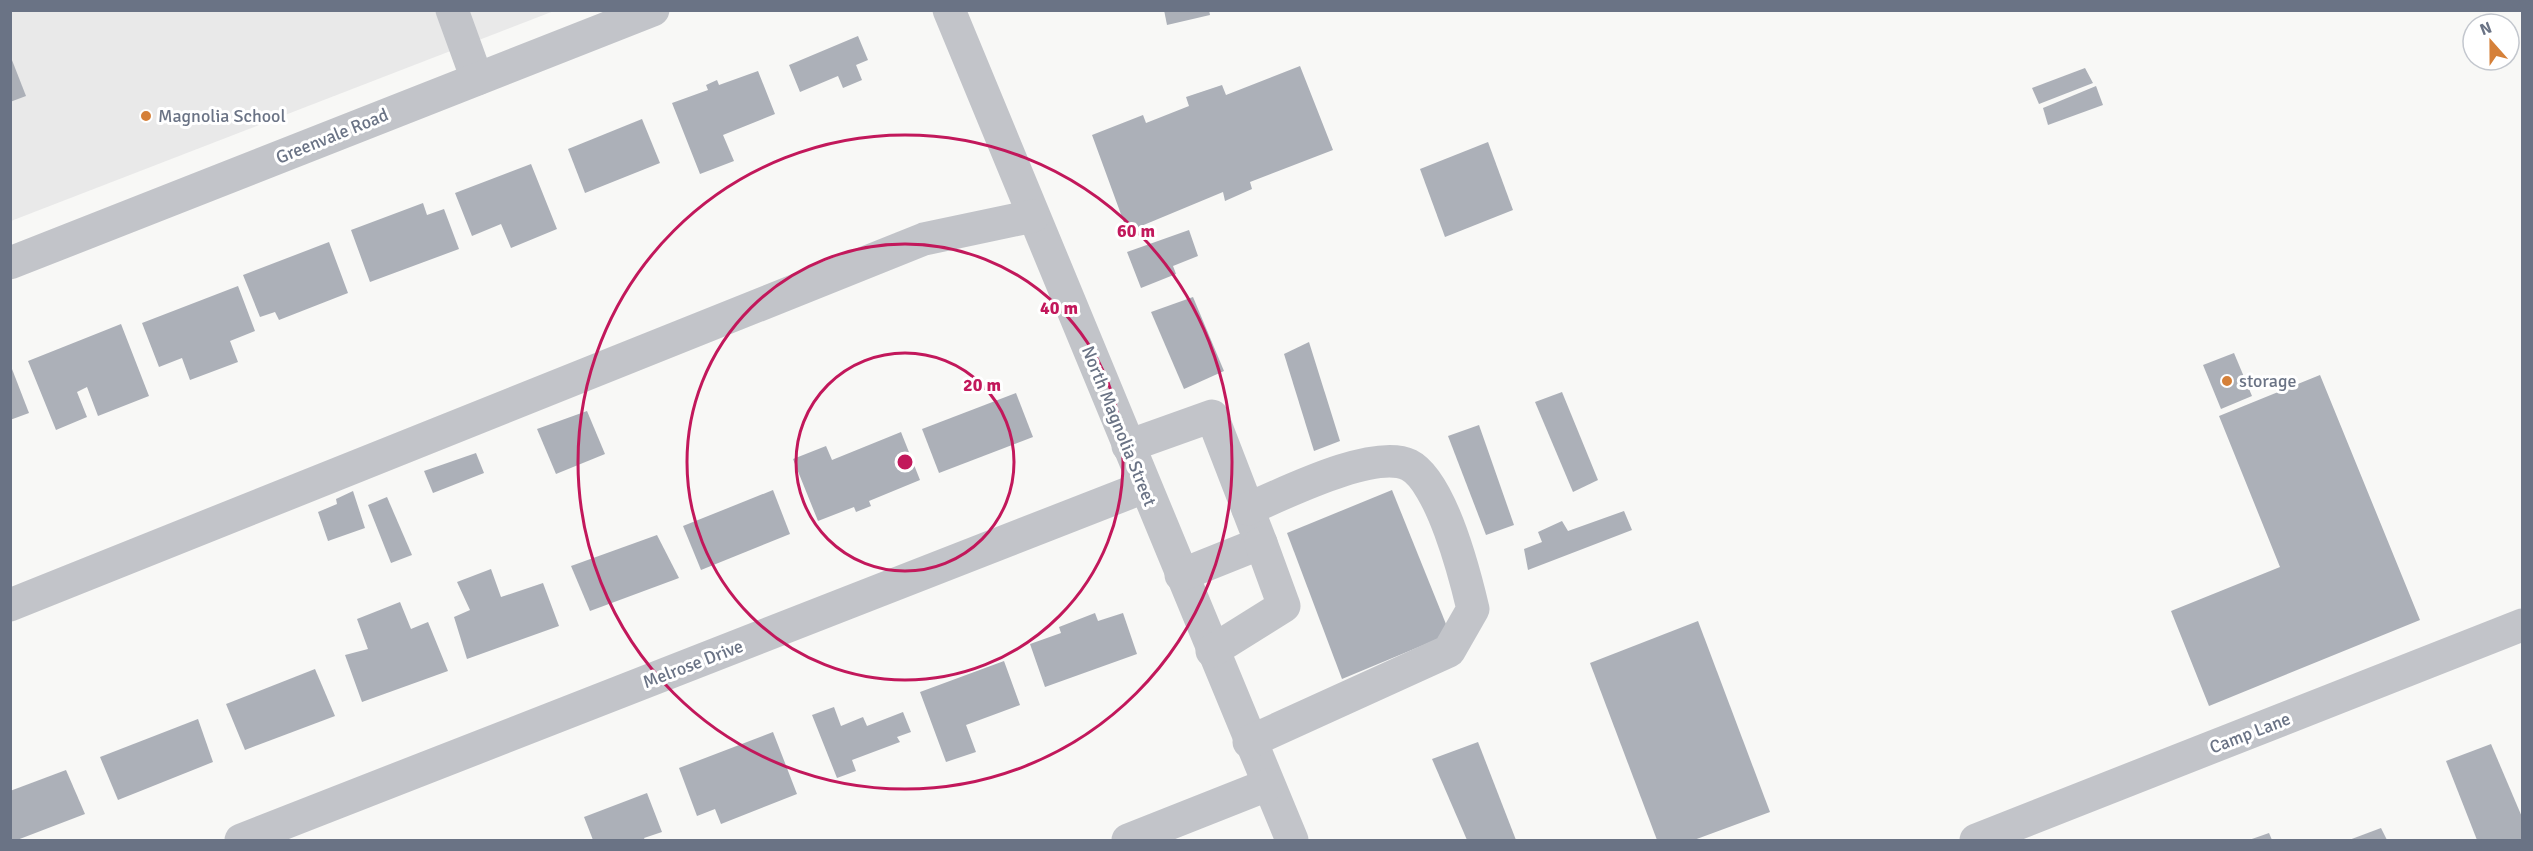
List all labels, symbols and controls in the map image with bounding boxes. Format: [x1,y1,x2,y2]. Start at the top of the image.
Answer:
north arrow [2461,12,2521,72]
text: N [2477,18,2495,40]
street label: Greenvale Road [273,103,391,169]
place label: Magnolia School [158,105,286,127]
marker: Magnolia School [139,109,153,123]
text: 60 m [1117,220,1155,242]
text: 40 m [1040,297,1078,319]
street label: North Magnolia Street [1077,343,1161,509]
place label: storage [2239,370,2296,392]
text: 20 m [963,374,1001,396]
marker: storage [2220,374,2234,388]
centre of rings [895,452,915,472]
street label: Melrose Drive [640,635,746,693]
street label: Camp Lane [2206,708,2294,758]

